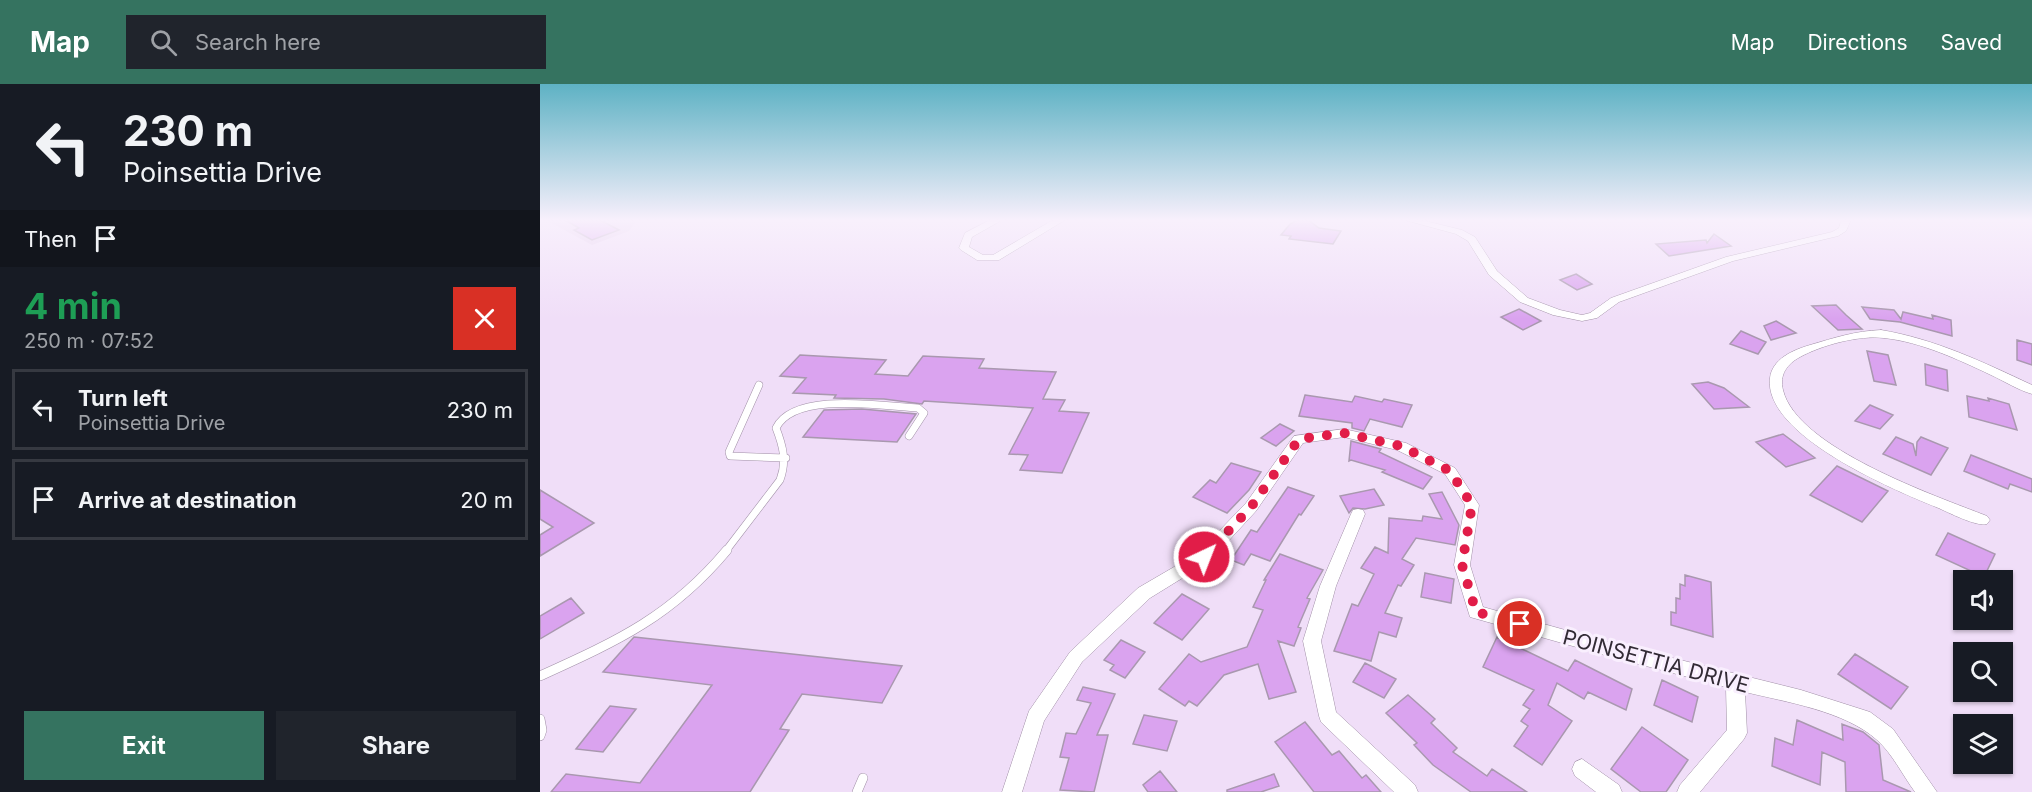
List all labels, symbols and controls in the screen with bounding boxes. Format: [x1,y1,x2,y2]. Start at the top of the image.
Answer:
search box [126,15,546,69]
text: Map [30,25,90,59]
icon: search [147,26,180,59]
text: Search here [195,29,321,55]
text: Map [1731,30,1774,55]
text: Directions [1807,30,1908,55]
text: Saved [1941,30,2002,55]
text: 230 m [123,105,253,156]
icon: left [24,108,102,186]
text: Poinsettia Drive [123,156,322,189]
icon: arrive [89,222,122,255]
text: Then [24,226,77,252]
text: 4 min [24,284,122,328]
button: close [453,287,516,350]
text: 250 m · 07:52 [24,329,154,353]
text: Turn left [78,385,168,411]
icon: left [27,393,60,426]
text: 230 m [447,397,513,423]
text: Poinsettia Drive [78,411,225,435]
icon: arrive [27,483,60,516]
text: Arrive at destination [78,487,297,513]
text: 20 m [460,487,513,513]
position arrow [1172,525,1236,589]
map controls [1953,570,2013,774]
button: sound [1953,570,2013,630]
pin [1494,598,1545,649]
icon: arrive [1503,607,1536,640]
street label: POINSETTIA DRIVE [1560,624,1752,698]
button: search [1953,642,2013,702]
button: Exit [24,711,264,780]
button: Share [276,711,516,780]
button: layers [1953,714,2013,774]

